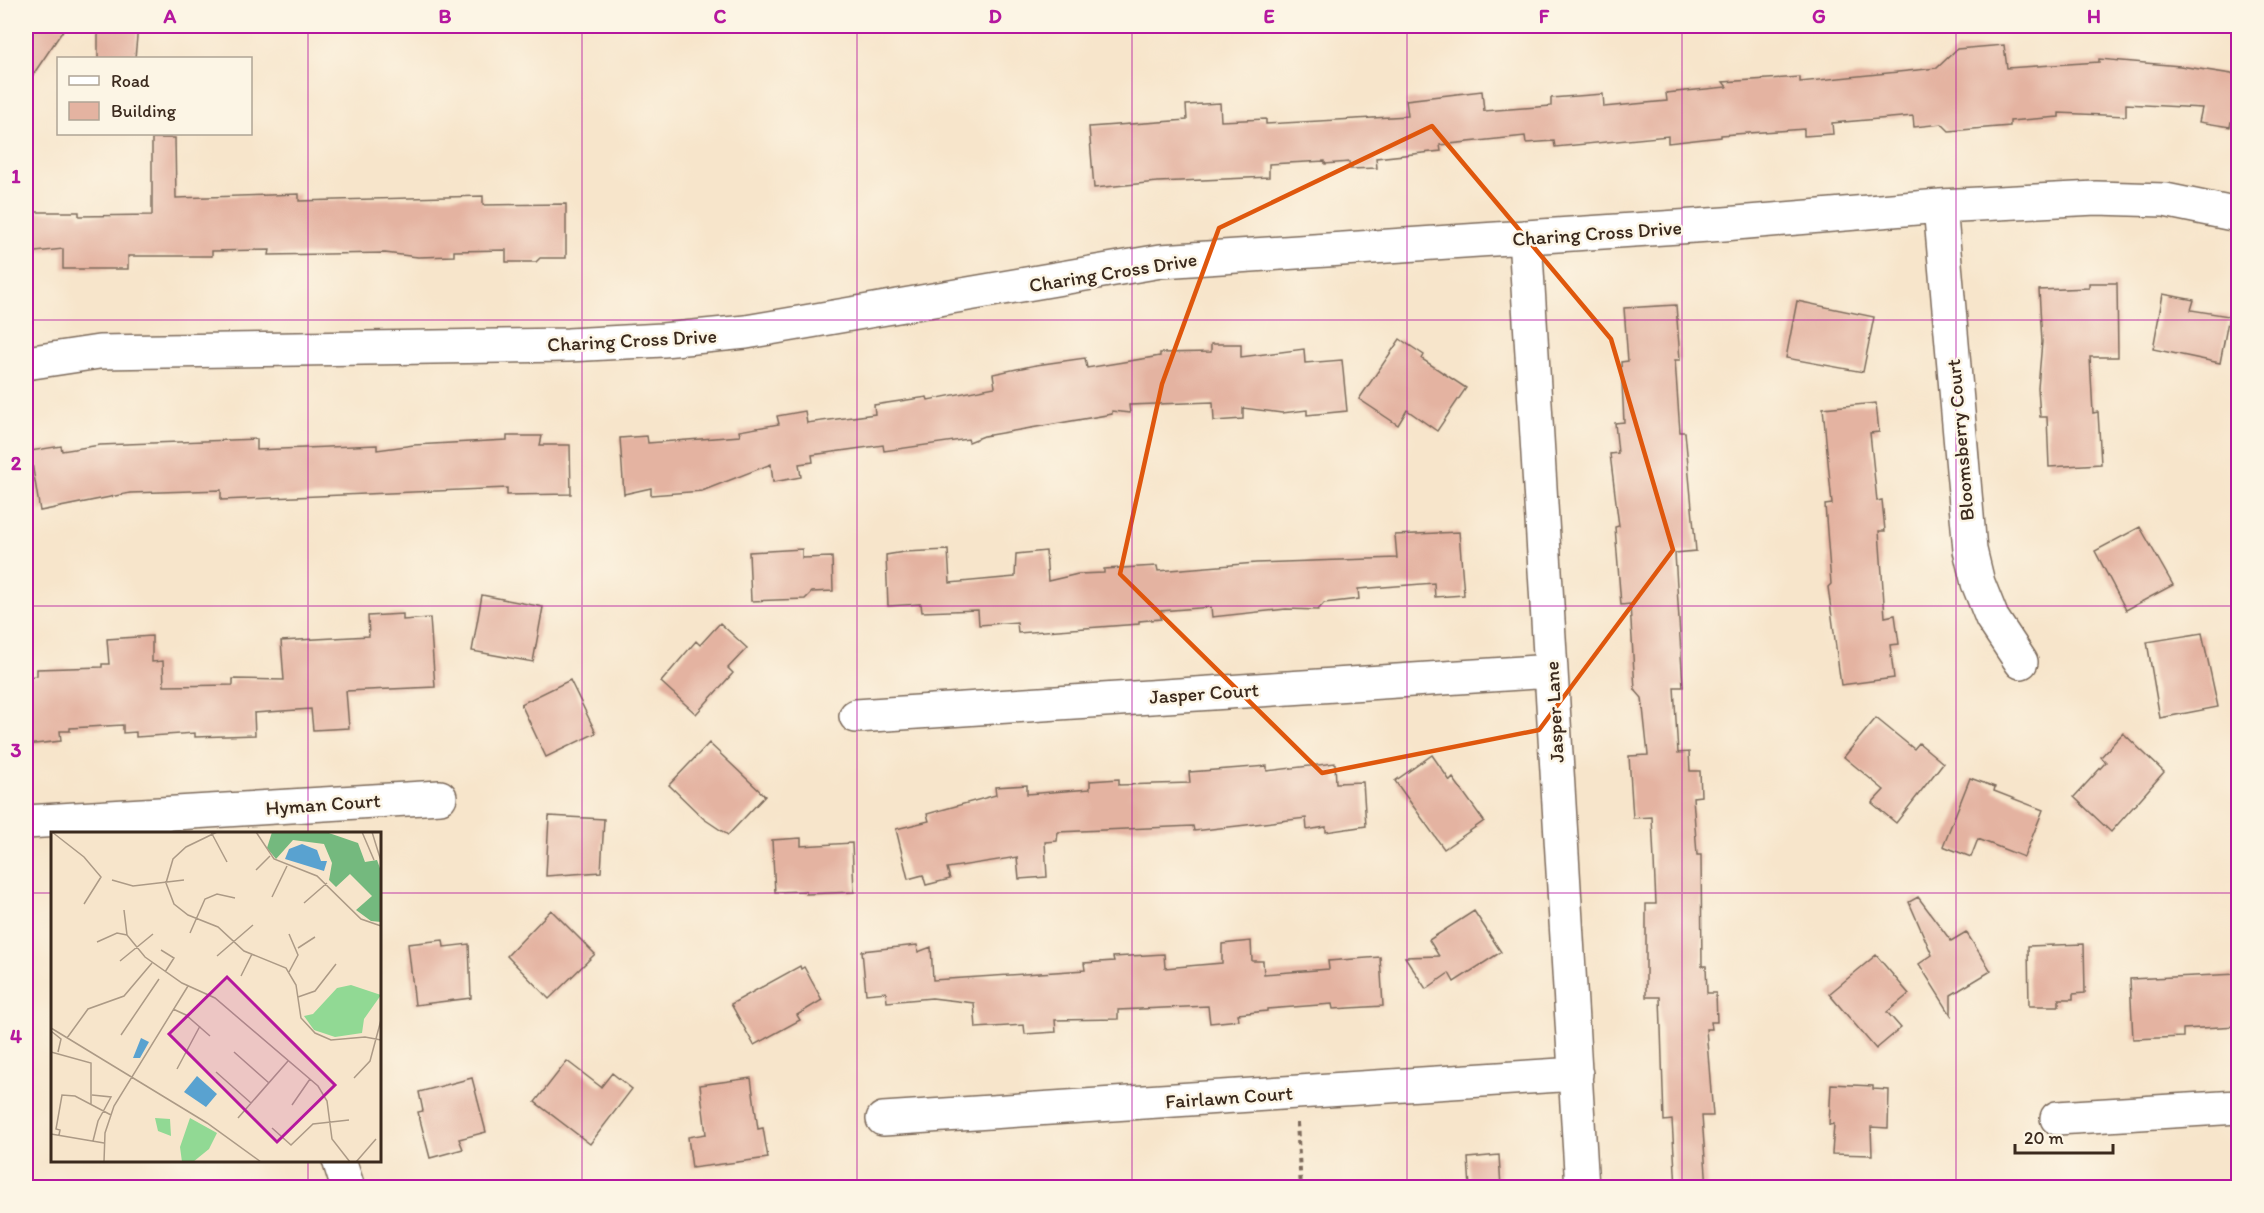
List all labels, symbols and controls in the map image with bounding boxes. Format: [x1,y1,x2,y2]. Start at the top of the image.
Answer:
text: A [163,4,177,28]
text: B [439,4,452,28]
text: C [714,4,727,28]
text: D [988,4,1002,28]
text: E [1263,4,1275,28]
text: F [1539,4,1550,28]
text: G [1812,4,1826,28]
text: H [2087,4,2101,28]
legend [57,57,252,135]
text: Road [111,70,150,92]
text: Building [111,100,177,122]
text: 1 [11,164,21,188]
street label: Charing Cross Drive [1511,215,1683,251]
street label: Charing Cross Drive [1027,247,1199,297]
street label: Charing Cross Drive [547,324,717,356]
street label: Bloomsberry Court [1941,358,1979,522]
text: 2 [11,451,22,475]
street label: Jasper Lane [1539,661,1569,763]
street label: Jasper Court [1148,677,1260,709]
text: 3 [11,738,22,762]
street label: Hyman Court [265,788,382,820]
inset map [51,832,381,1162]
text: 4 [10,1024,22,1048]
street label: Fairlawn Court [1165,1081,1293,1113]
scale bar [2015,1117,2112,1155]
text: 20 m [2024,1127,2064,1149]

